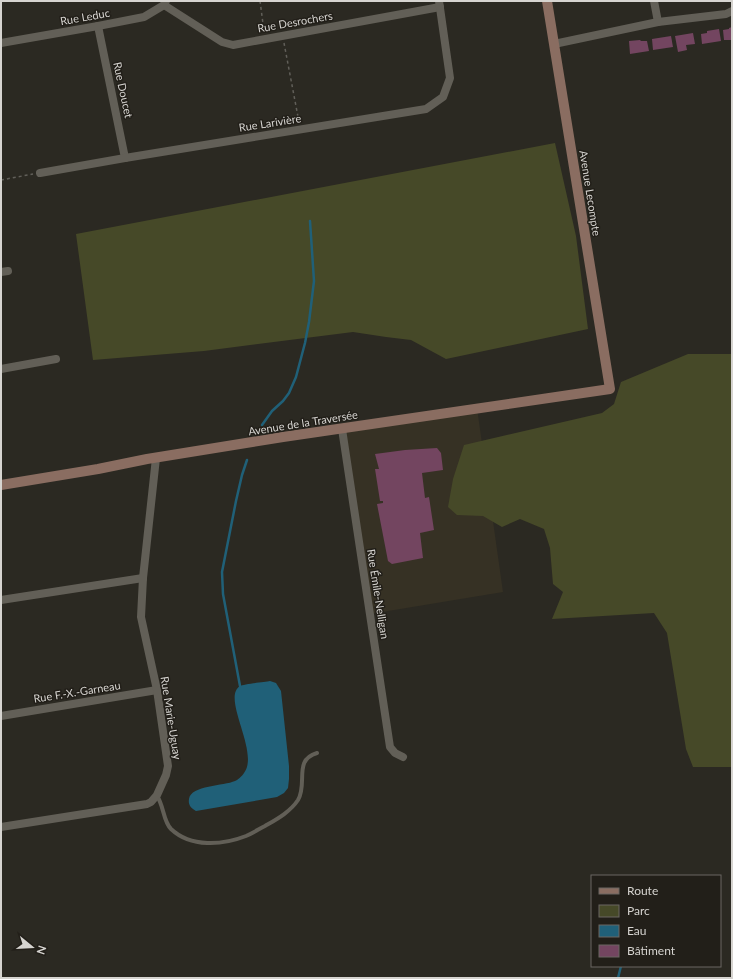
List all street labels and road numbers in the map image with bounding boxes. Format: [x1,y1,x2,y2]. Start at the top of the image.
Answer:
street label: Rue Leduc [59,6,111,27]
street label: Rue Desrochers [256,8,334,35]
street label: Rue Doucet [111,61,136,119]
street label: Rue Larivière [238,111,302,134]
street label: Avenue Lecompte [577,149,604,237]
street label: Avenue de la Traversée [247,407,359,438]
street label: Rue Émile-Nelligan [365,548,392,640]
street label: Rue Marie-Uguay [158,675,185,761]
street label: Rue F.-X.-Garneau [33,678,121,705]

